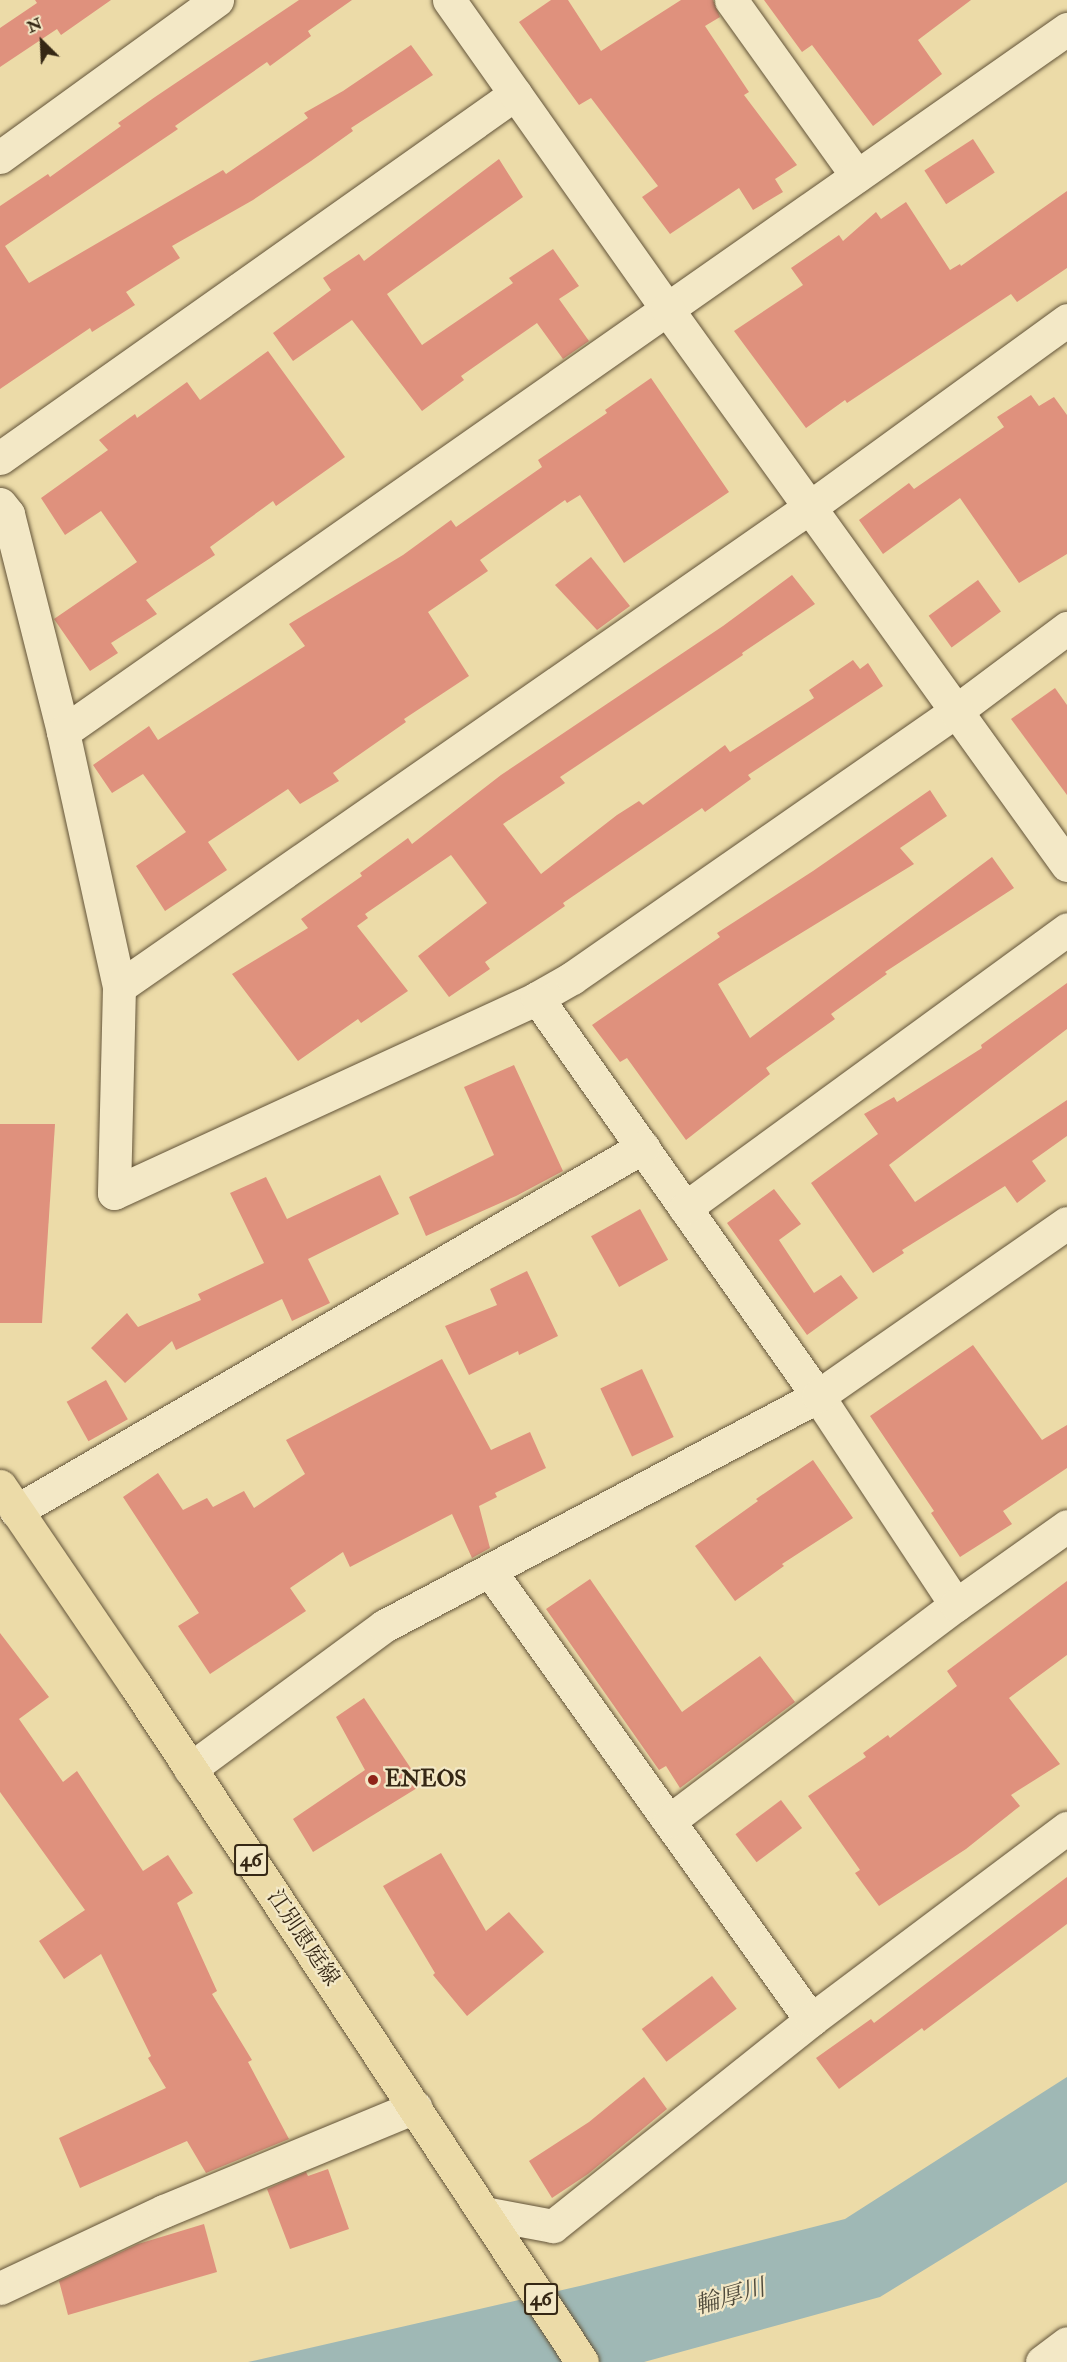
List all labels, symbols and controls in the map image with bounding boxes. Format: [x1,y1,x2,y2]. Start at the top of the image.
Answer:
north arrow [12,12,72,72]
text: N [24,14,45,38]
place label: ENEOS [385,1767,467,1793]
marker: ENEOS [366,1773,380,1787]
road number: 46 [233,1842,269,1878]
street label: 江別恵庭線 [261,1885,345,1991]
water label: 輪厚川 [691,2273,769,2321]
road number: 46 [523,2281,559,2317]

